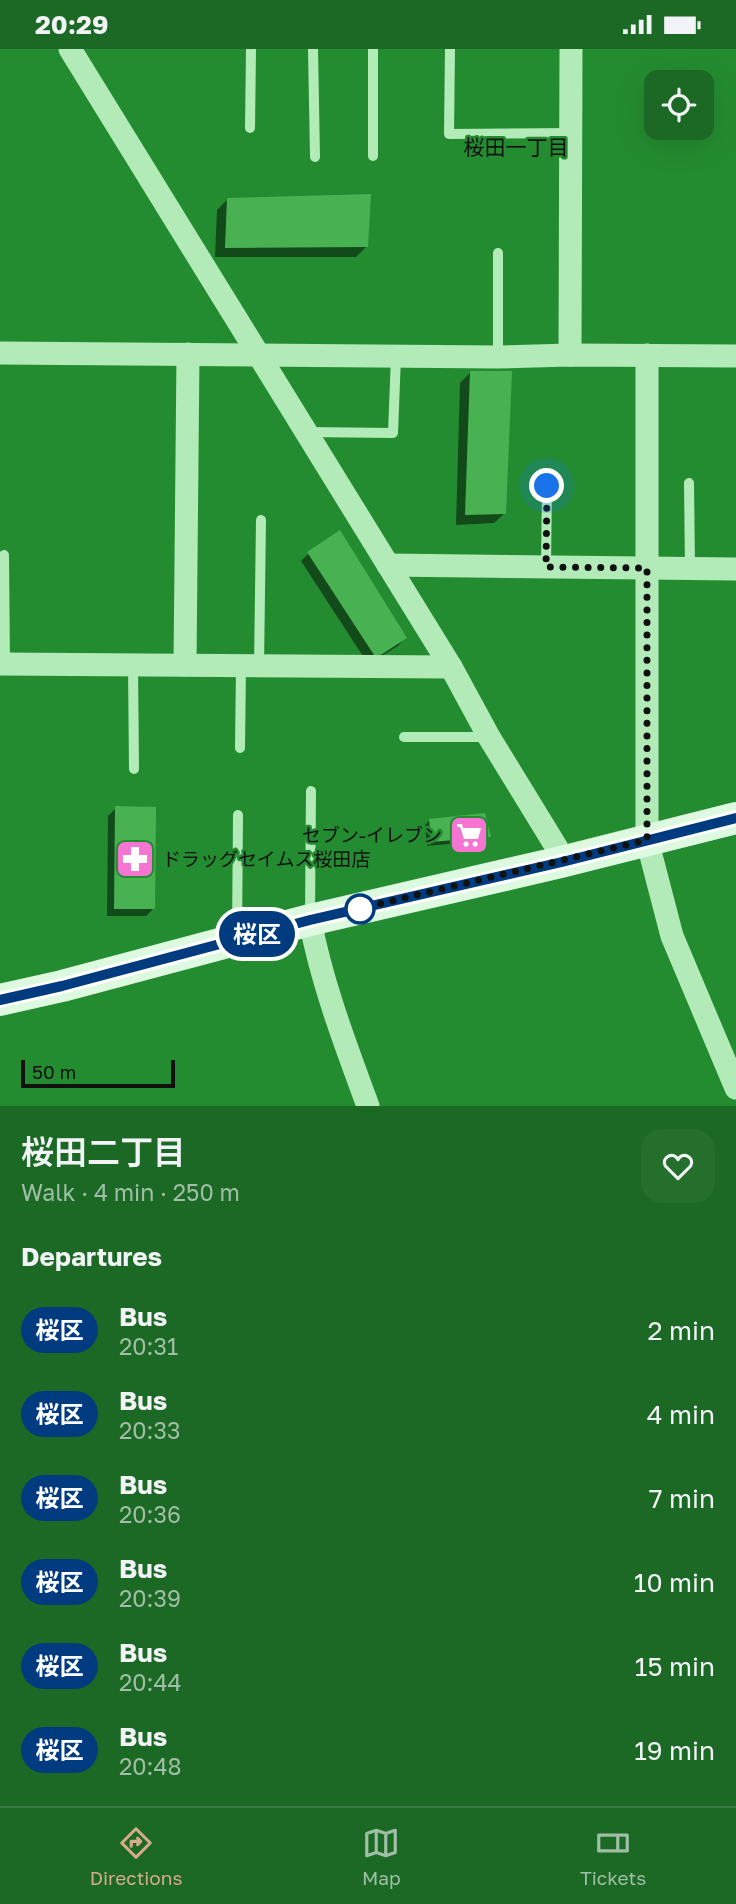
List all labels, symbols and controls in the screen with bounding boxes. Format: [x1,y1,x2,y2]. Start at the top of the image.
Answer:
text: 20:29 [35,9,108,40]
map controls [644,70,714,140]
button: locate [644,70,714,140]
district label: 桜田一丁目 [464,134,569,160]
your location [529,468,564,503]
supermarket icon: セブン-イレブン [448,814,490,856]
place label: セブン-イレブン [302,823,442,846]
pharmacy icon: ドラッグセイムス桜田店 [114,838,156,880]
place label: ドラッグセイムス桜田店 [162,847,371,870]
unlabelled marker [345,894,375,924]
line badge: 桜区 [226,911,288,957]
text: 桜区 [233,919,281,948]
scale bar [21,1057,175,1089]
text: 50 m [32,1060,76,1083]
button: heart [641,1129,715,1203]
text: 桜田二丁目 [21,1132,186,1171]
text: Walk · 4 min · 250 m [21,1178,240,1206]
text: Departures [21,1241,162,1272]
text: Bus [119,1301,167,1332]
text: 桜区 [36,1315,84,1344]
text: 2 min [647,1315,715,1346]
text: 20:31 [119,1332,178,1360]
text: Bus [119,1385,167,1416]
text: 桜区 [36,1399,84,1428]
text: 4 min [647,1399,715,1430]
text: 20:33 [119,1416,180,1444]
text: Bus [119,1469,167,1500]
text: 桜区 [36,1483,84,1512]
text: 7 min [649,1483,715,1514]
text: 20:36 [119,1500,181,1528]
text: Bus [119,1553,167,1584]
text: 桜区 [36,1567,84,1596]
text: 10 min [634,1567,715,1598]
text: 20:39 [119,1584,181,1612]
text: Bus [119,1637,167,1668]
text: 桜区 [36,1651,84,1680]
text: 15 min [635,1651,715,1682]
text: 20:44 [119,1668,182,1696]
text: Bus [119,1721,167,1752]
text: 桜区 [36,1735,84,1764]
text: 19 min [634,1735,715,1766]
text: 20:48 [119,1752,182,1780]
tab: Directions [90,1824,183,1889]
tab: Map [362,1824,401,1889]
tab: Tickets [580,1824,646,1889]

